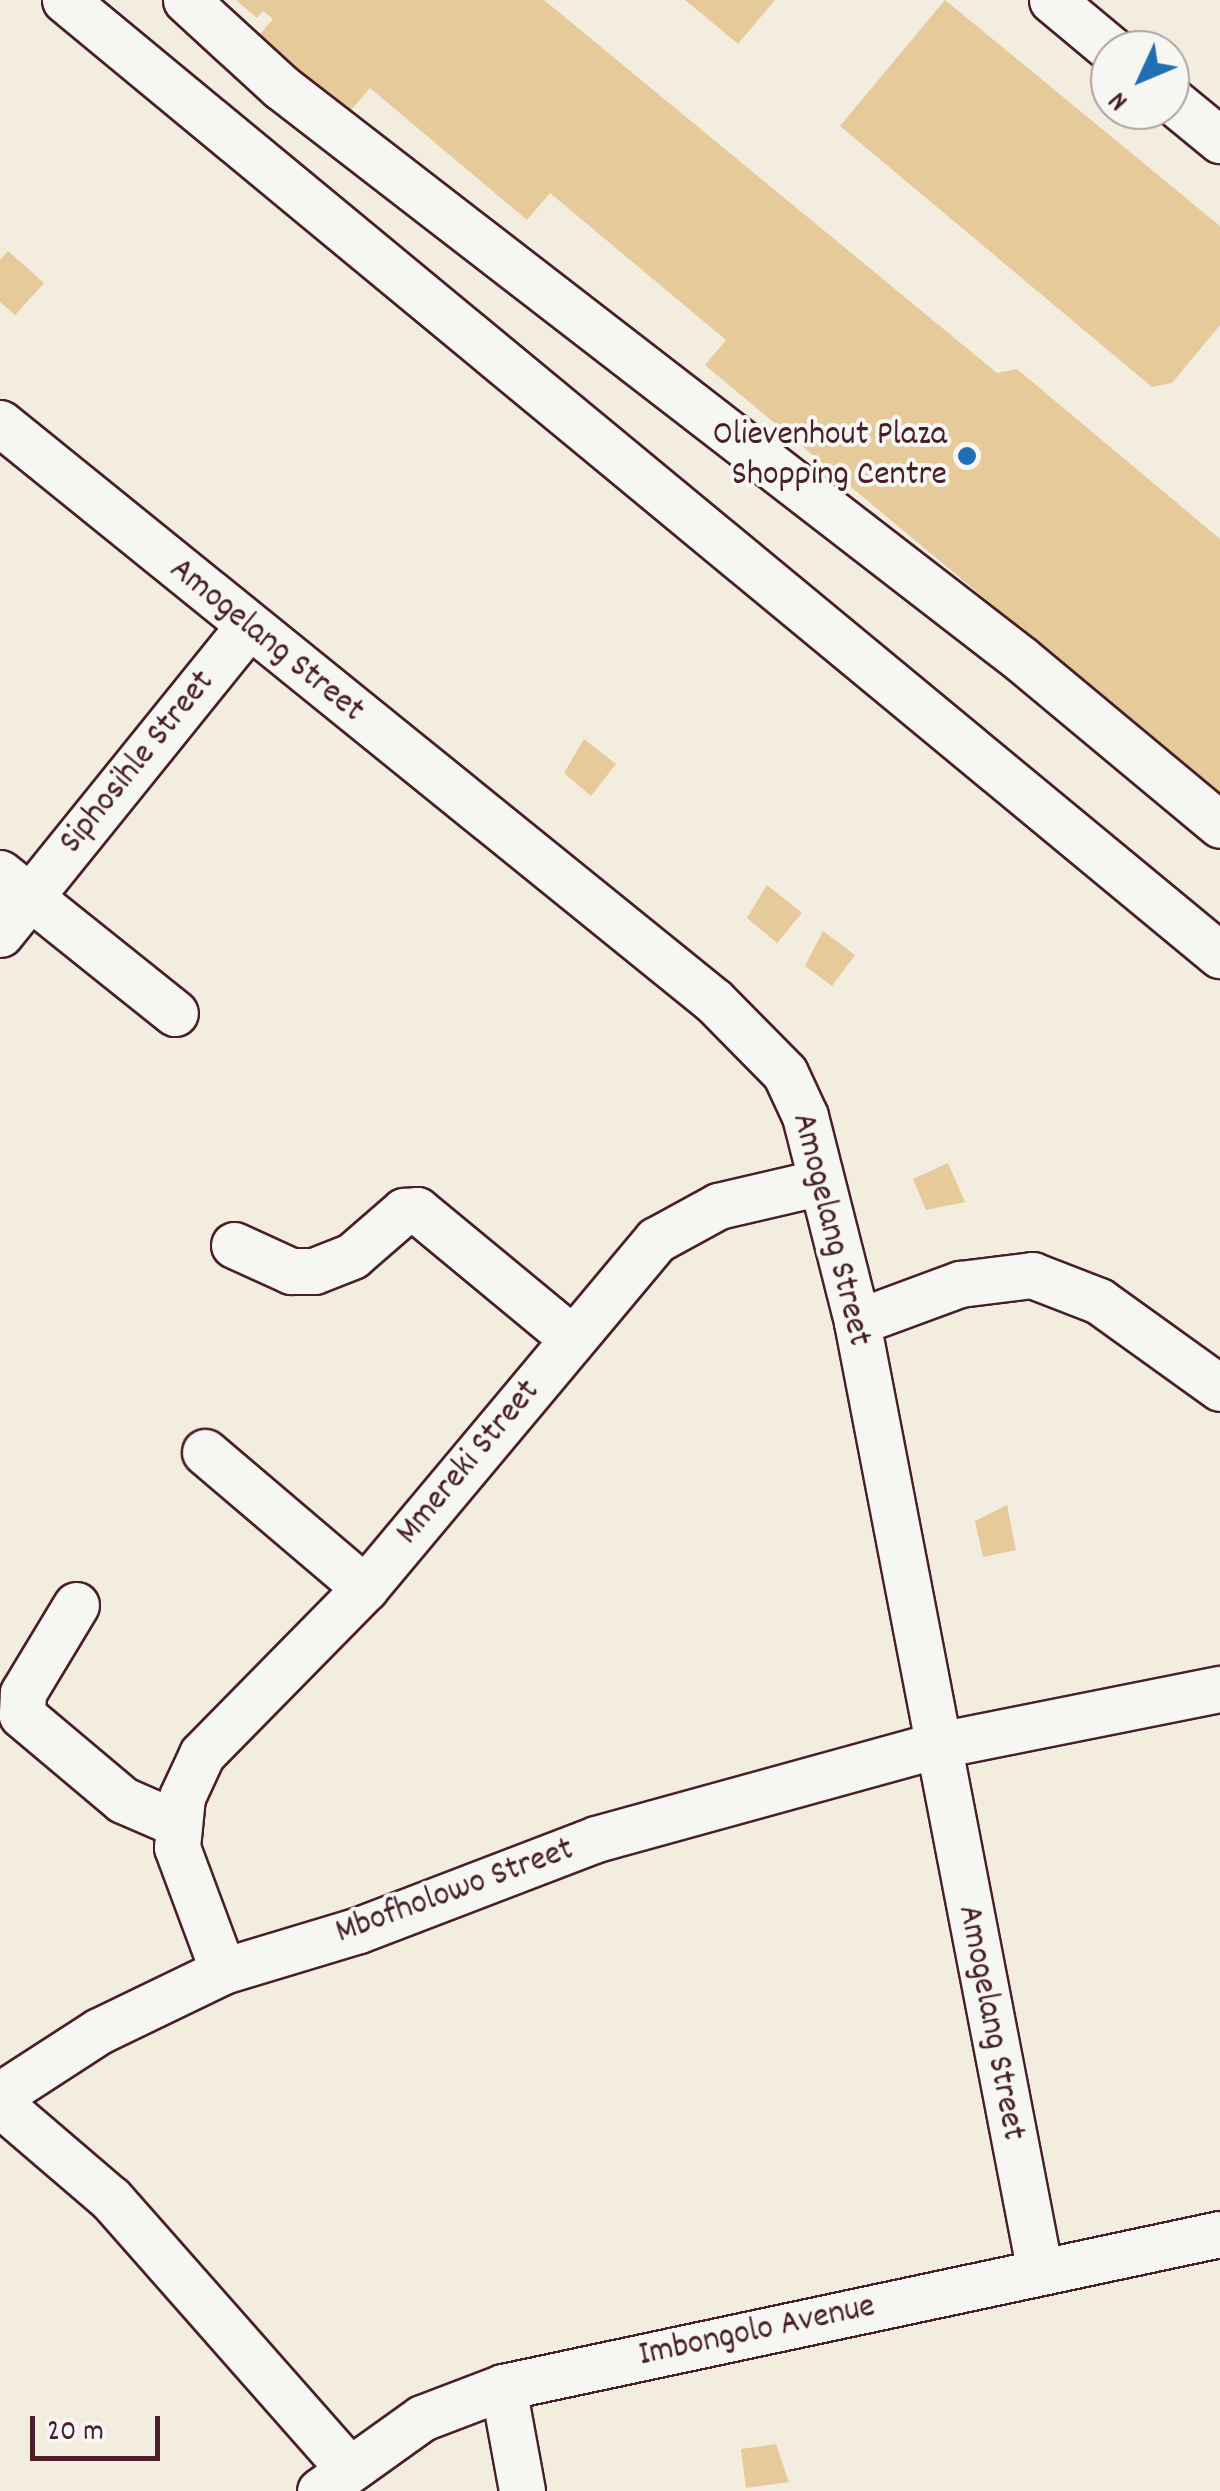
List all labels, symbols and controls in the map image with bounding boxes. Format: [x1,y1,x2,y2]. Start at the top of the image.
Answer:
north arrow [1090,30,1190,130]
text: N [1101,81,1139,118]
place label: Olievenhout Plaza Shopping Centre [713,415,947,497]
marker: Olievenhout Plaza Shopping Centre [956,445,978,467]
street label: Amogelang Street [160,550,372,732]
street label: Siphosihle Street [51,663,225,863]
street label: Amogelang Street [781,1109,879,1351]
street label: Mmereki Street [388,1372,550,1554]
street label: Mbofholowo Street [330,1829,580,1955]
street label: Amogelang Street [947,1902,1033,2144]
street label: Imbongolo Avenue [635,2286,879,2378]
scale bar [35,2396,165,2458]
text: 20 m [47,2412,104,2455]

